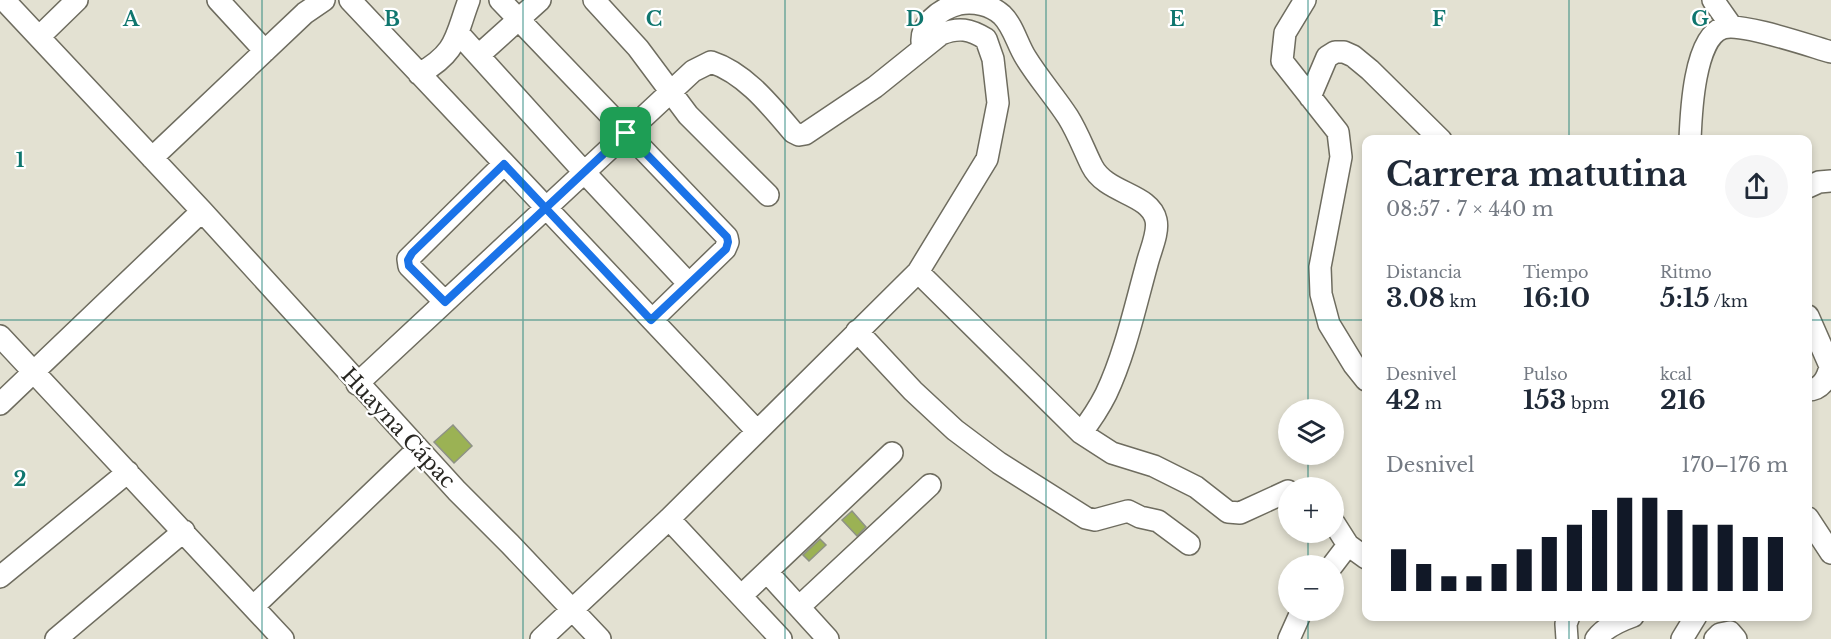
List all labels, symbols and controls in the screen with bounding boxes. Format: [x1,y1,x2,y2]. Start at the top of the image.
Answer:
text: A [122,7,140,31]
text: B [384,7,400,31]
text: C [646,7,662,31]
text: D [906,7,924,31]
text: E [1169,7,1185,31]
text: F [1432,7,1446,31]
text: G [1691,7,1709,31]
pin [600,107,651,158]
icon: arrive [609,116,642,149]
text: 1 [16,148,25,172]
text: Carrera matutina [1386,154,1687,195]
button: share [1725,155,1788,218]
text: 08:57 · 7 × 440 m [1386,197,1553,221]
text: Distancia [1386,262,1462,282]
text: Tiempo [1523,262,1588,282]
text: Ritmo [1660,262,1712,282]
text: 3.08 [1386,282,1445,314]
text: 16:10 [1523,282,1590,314]
text: 5:15 [1660,282,1710,314]
text: km [1445,291,1477,311]
text: /km [1710,291,1748,311]
street label: Huayna Cápac [336,362,460,494]
text: Desnivel [1386,364,1457,384]
text: Pulso [1523,364,1568,384]
text: kcal [1660,364,1692,384]
text: 42 [1386,384,1420,416]
text: 153 [1523,384,1566,416]
text: 216 [1660,384,1706,416]
text: m [1420,393,1442,413]
text: bpm [1566,393,1609,413]
map controls [1278,399,1344,621]
button: layers [1278,399,1344,465]
text: Desnivel [1386,453,1474,477]
text: 170–176 m [1681,453,1788,477]
text: 2 [13,467,27,491]
button: + [1278,477,1344,543]
button: − [1278,555,1344,621]

